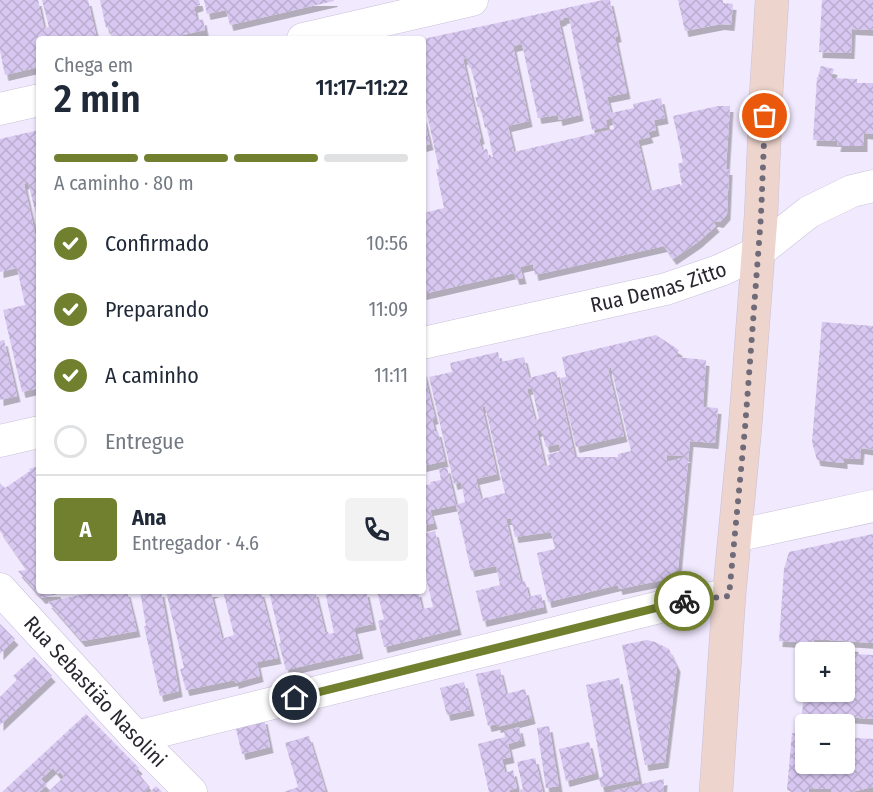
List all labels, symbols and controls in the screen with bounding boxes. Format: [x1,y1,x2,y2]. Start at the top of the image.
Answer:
text: Chega em [54,53,133,77]
text: 11:17–11:22 [315,74,408,101]
text: 2 min [54,76,141,122]
pin [739,90,790,141]
icon: bag [748,99,781,132]
text: A caminho · 80 m [54,171,194,195]
icon: check [54,227,87,260]
text: Confirmado [105,230,209,257]
text: 10:56 [366,231,408,255]
street label: Rua Demas Zitto [588,256,730,318]
icon: check [54,293,87,326]
text: Preparando [105,296,209,323]
text: 11:09 [368,297,408,321]
icon: check [54,359,87,392]
text: A caminho [105,362,199,389]
text: 11:11 [374,363,408,387]
text: Entregue [105,428,184,455]
button: phone [345,498,408,561]
text: Ana [132,504,166,531]
text: A [80,516,91,543]
text: Entregador · 4.6 [132,531,259,555]
courier [654,571,714,631]
icon: bike [668,585,701,618]
street label: Rua Sebastião Nasolini [18,611,172,773]
map controls [795,642,855,774]
button: + [795,642,855,702]
pin [269,672,320,723]
icon: home [278,681,311,714]
button: − [795,714,855,774]

